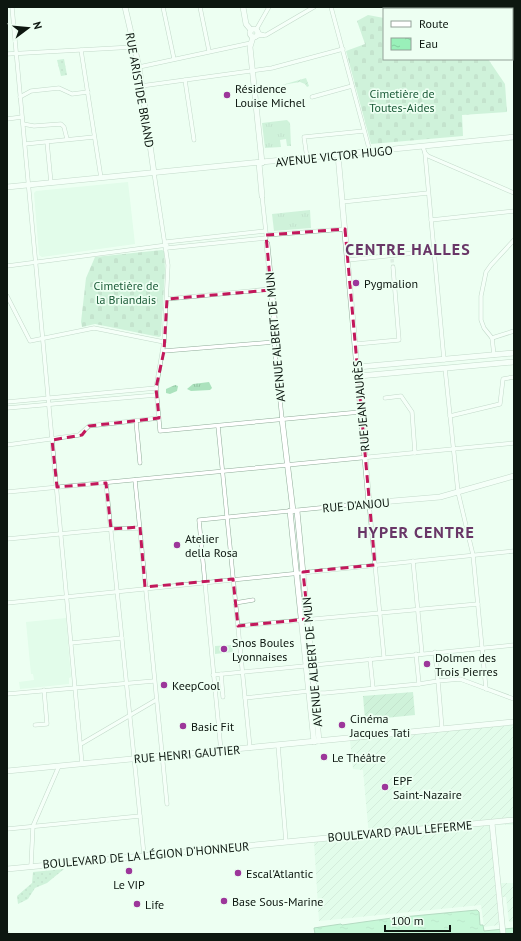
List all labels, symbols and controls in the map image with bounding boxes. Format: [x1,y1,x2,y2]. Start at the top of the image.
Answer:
north arrow [8,8,48,48]
legend [383,8,513,60]
text: Route [419,16,449,31]
text: N [30,20,45,31]
street label: RUE ARISTIDE BRIAND [123,31,158,149]
text: Eau [419,36,438,51]
place label: Résidence Louise Michel [235,81,306,110]
park label: Cimetière de Toutes-Aides [369,86,435,115]
marker: Résidence Louise Michel [222,90,232,100]
street label: AVENUE VICTOR HUGO [275,142,393,170]
district label: CENTRE HALLES [345,239,471,259]
street label: AVENUE ALBERT DE MUN [262,271,288,403]
place label: Pygmalion [364,276,418,291]
park label: Cimetière de la Briandais [93,278,159,307]
marker: Pygmalion [351,278,361,288]
street label: RUE JEAN JAURÈS [350,360,372,452]
street label: RUE D'ANJOU [322,495,390,515]
district label: HYPER CENTRE [357,522,475,542]
place label: Atelier della Rosa [185,531,238,560]
marker: Atelier della Rosa [172,540,182,550]
street label: AVENUE ALBERT DE MUN [299,596,325,728]
place label: Snos Boules Lyonnaises [232,635,294,664]
marker: Snos Boules Lyonnaises [219,644,229,654]
place label: Dolmen des Trois Pierres [435,650,498,679]
marker: Dolmen des Trois Pierres [422,659,432,669]
place label: KeepCool [172,678,221,693]
marker: KeepCool [159,680,169,690]
place label: Cinéma Jacques Tati [349,711,410,740]
place label: Basic Fit [191,719,234,734]
marker: Cinéma Jacques Tati [337,720,347,730]
marker: Basic Fit [178,721,188,731]
street label: RUE HENRI GAUTIER [133,742,241,766]
place label: Le Théâtre [332,750,386,765]
marker: Le Théâtre [319,752,329,762]
place label: EPF Saint-Nazaire [393,773,462,802]
marker: EPF Saint-Nazaire [380,782,390,792]
street label: BOULEVARD PAUL LEFERME [327,817,473,845]
street label: BOULEVARD DE LA LÉGION D'HONNEUR [42,838,250,872]
marker: Le VIP [124,866,134,876]
place label: Escal'Atlantic [246,866,314,881]
marker: Escal'Atlantic [233,868,243,878]
place label: Le VIP [113,877,145,892]
place label: Base Sous-Marine [232,894,323,909]
marker: Base Sous-Marine [219,896,229,906]
place label: Life [145,897,164,912]
marker: Life [132,899,142,909]
scale bar [385,907,450,933]
text: 100 m [391,913,424,928]

